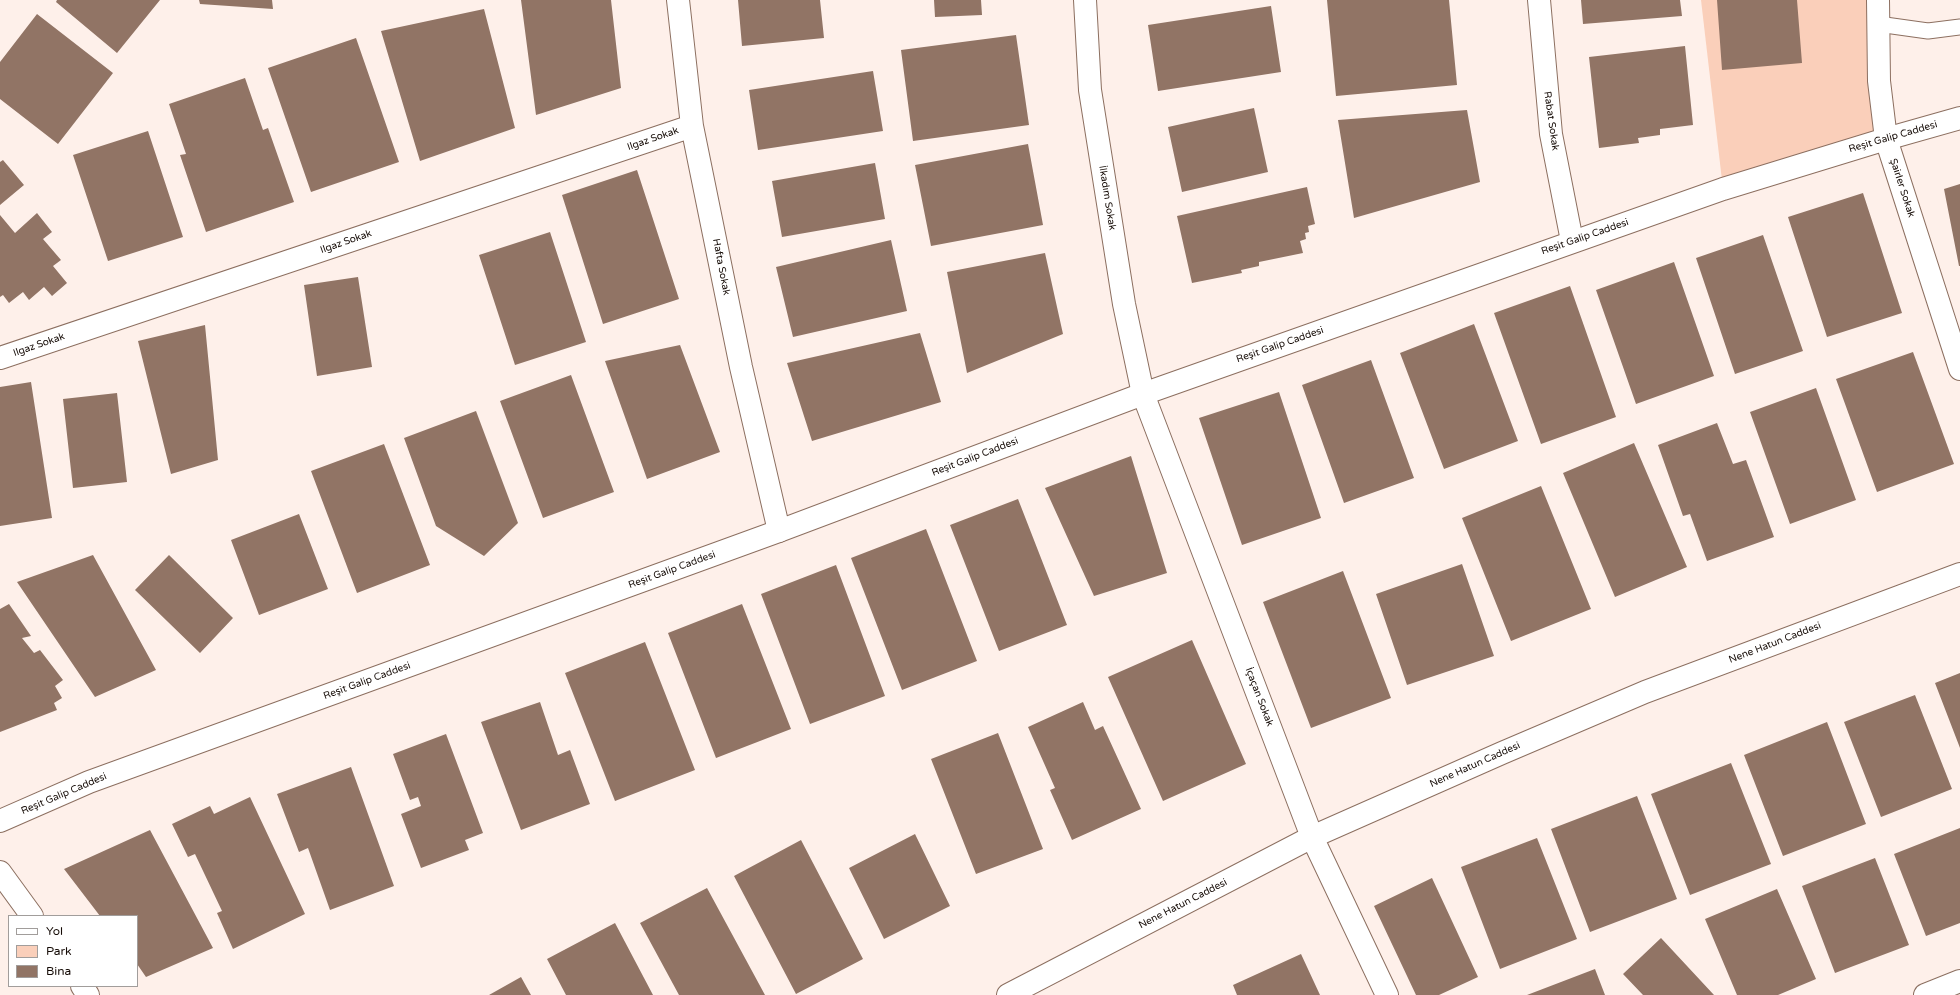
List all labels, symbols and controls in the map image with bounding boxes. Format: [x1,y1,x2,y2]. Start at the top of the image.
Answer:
street label: Rabat Sokak [1541,91,1561,151]
street label: Reşit Galip Caddesi [1847,119,1939,155]
street label: Ilgaz Sokak [626,125,680,153]
street label: Şairler Sokak [1887,157,1917,219]
street label: İlkadım Sokak [1096,165,1118,231]
street label: Reşit Galip Caddesi [1540,216,1630,258]
street label: Ilgaz Sokak [319,228,373,256]
street label: Hafta Sokak [710,238,732,296]
street label: Reşit Galip Caddesi [1235,324,1325,366]
street label: Ilgaz Sokak [12,331,66,359]
street label: Reşit Galip Caddesi [930,435,1020,479]
street label: Reşit Galip Caddesi [627,549,717,591]
street label: Nene Hatun Caddesi [1727,620,1823,666]
street label: Reşit Galip Caddesi [322,660,412,702]
street label: İçaçan Sokak [1242,666,1276,728]
street label: Nene Hatun Caddesi [1428,740,1522,790]
street label: Reşit Galip Caddesi [19,771,109,817]
street label: Nene Hatun Caddesi [1137,876,1229,932]
legend [8,915,138,987]
text: Yol [46,924,63,938]
text: Park [46,944,72,958]
text: Bina [46,964,71,978]

